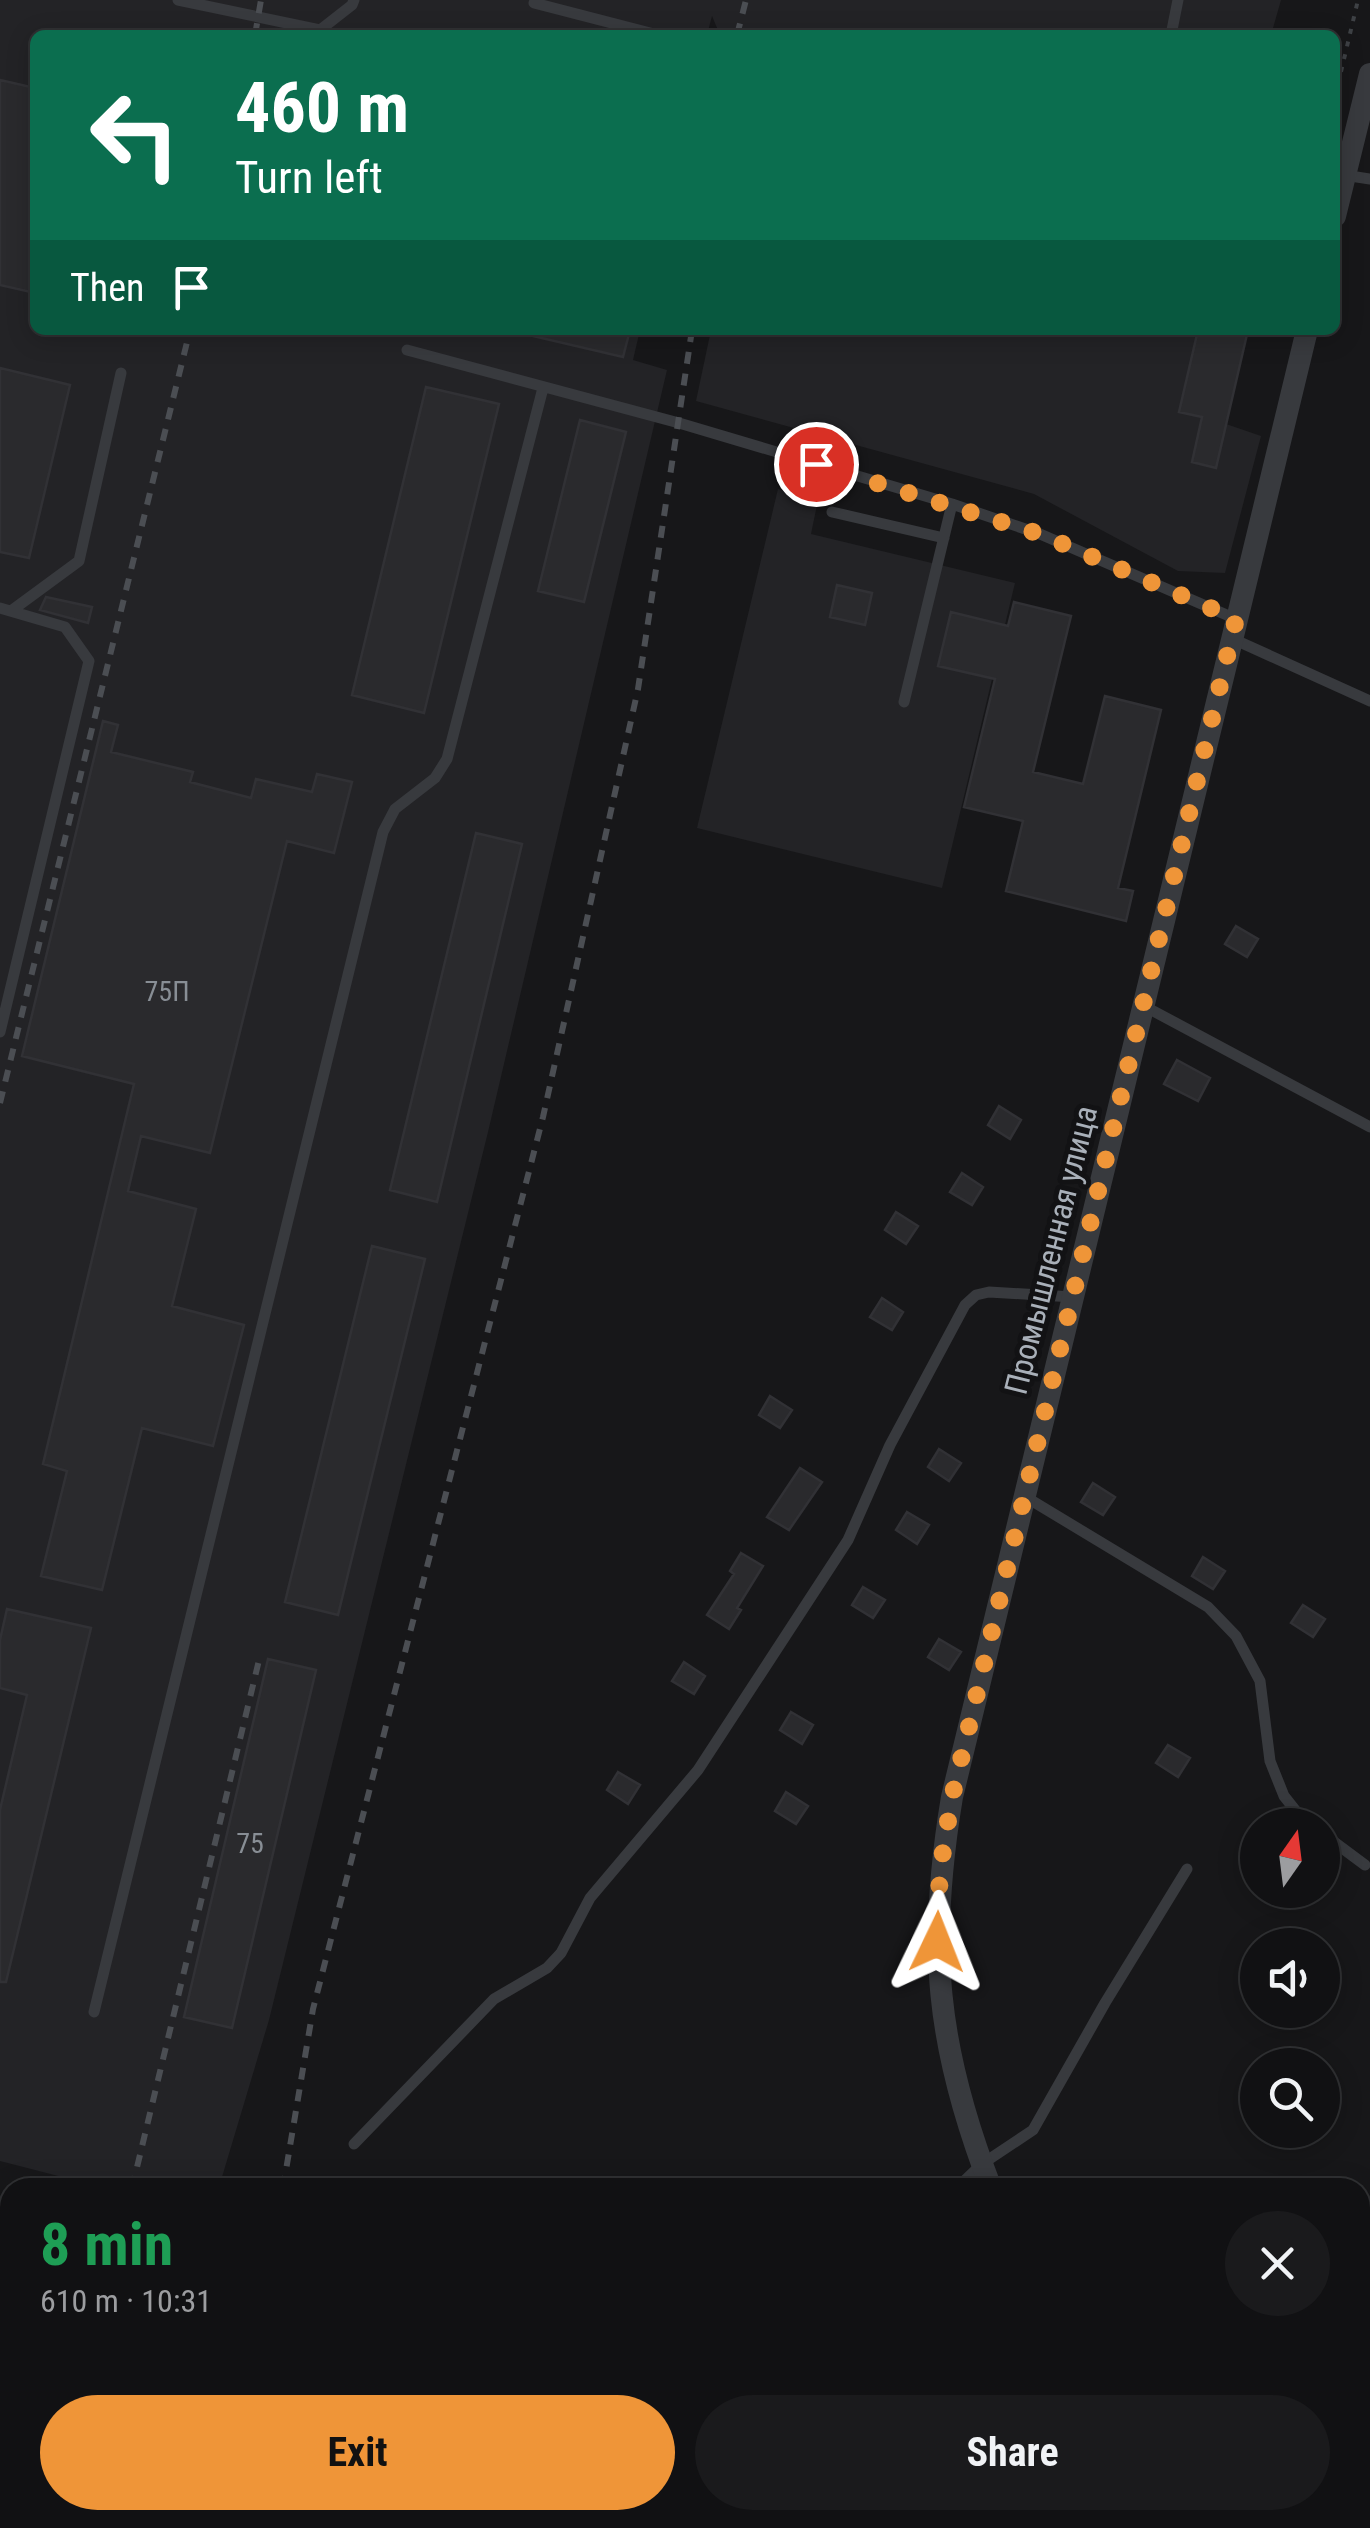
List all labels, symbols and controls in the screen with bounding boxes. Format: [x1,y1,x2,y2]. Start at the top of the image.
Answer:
text: 460 m [235,67,409,149]
icon: left [70,70,200,200]
text: Turn left [235,151,383,204]
icon: arrive [164,260,219,315]
text: Then [70,266,144,310]
pin [774,422,859,507]
icon: arrive [789,437,844,492]
house number: 75П [144,975,190,1008]
street label: Промышленная улица [997,1102,1105,1398]
north arrow [1240,1808,1340,1908]
map controls [1240,1808,1340,2148]
house number: 75 [236,1827,264,1860]
position arrow [885,1890,989,1994]
button: sound [1240,1928,1340,2028]
button: search [1240,2048,1340,2148]
text: 8 min [40,2209,173,2280]
button: close [1225,2211,1330,2316]
text: 610 m · 10:31 [40,2282,212,2320]
button: Exit [40,2395,675,2510]
button: Share [695,2395,1330,2510]

